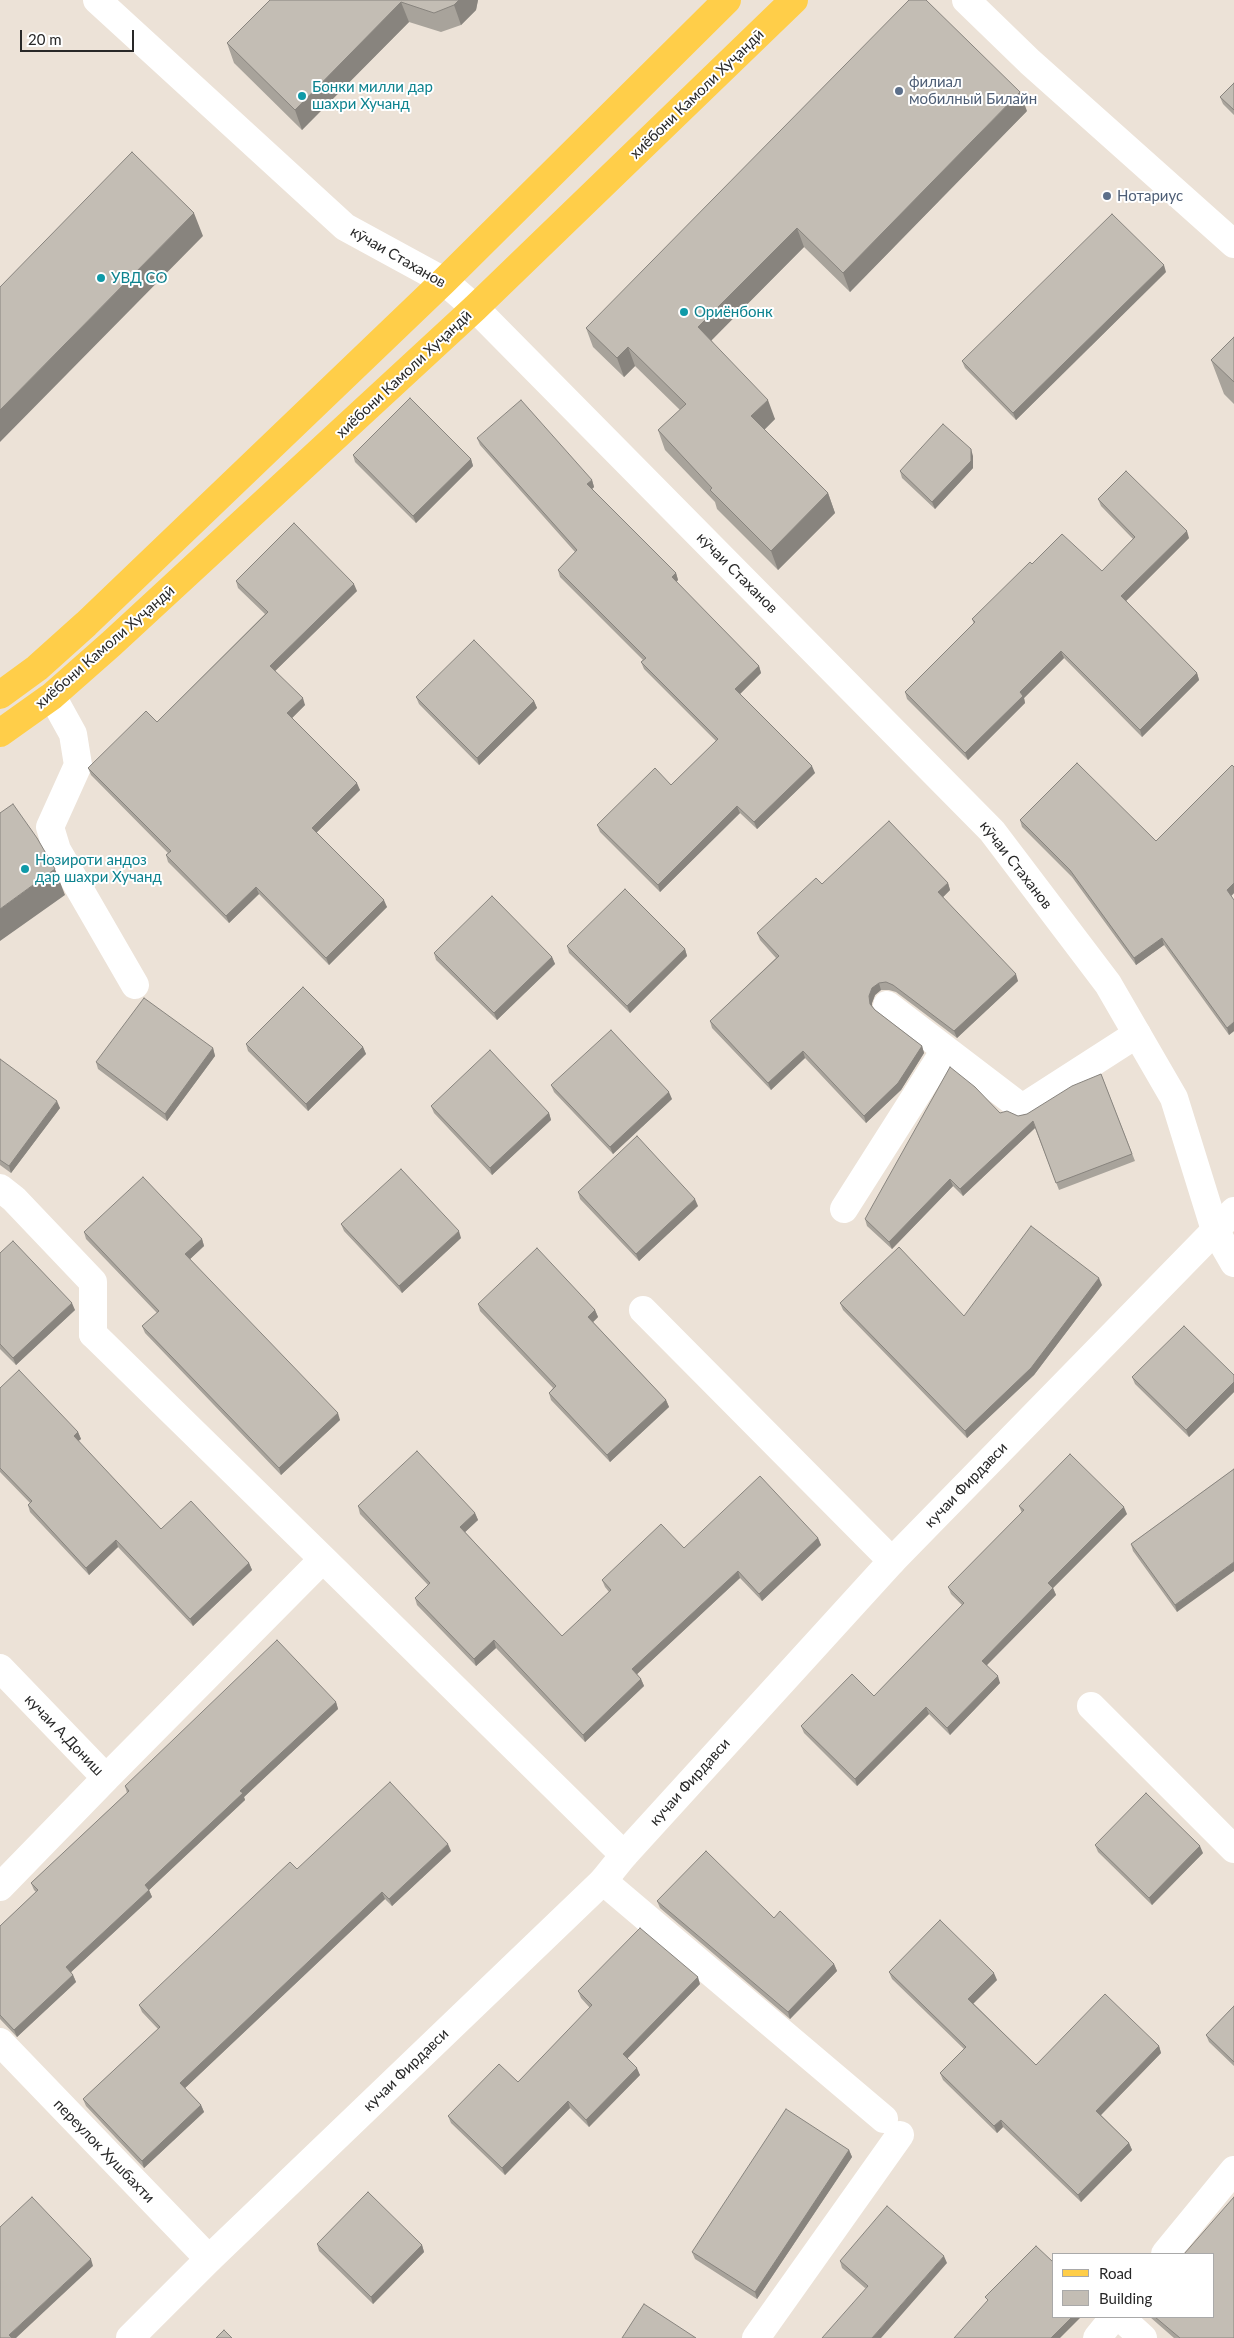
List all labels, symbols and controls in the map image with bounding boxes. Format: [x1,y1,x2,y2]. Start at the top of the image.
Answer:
scale bar [22,20,136,52]
street label: хиёбони Камоли Хуҷандӣ [626,25,768,163]
text: 20 m [28,30,62,48]
place label: филиал мобилный Билайн [909,73,1037,108]
place label: Бонки милли дар шахри Хучанд [312,78,433,113]
marker: филиал мобилный Билайн [893,85,905,97]
marker: Бонки милли дар шахри Хучанд [296,90,308,102]
place label: Нотариус [1117,187,1183,205]
marker: Нотариус [1101,190,1113,202]
street label: кӯчаи Стаханов [347,222,449,292]
place label: УВД СО [111,269,167,287]
marker: УВД СО [95,272,107,284]
place label: Ориёнбонк [694,303,773,321]
street label: хиёбони Камоли Хуҷандӣ [333,306,475,442]
marker: Ориёнбонк [678,306,690,318]
street label: кӯчаи Стаханов [693,529,781,617]
street label: хиёбони Камоли Хуҷандӣ [32,582,178,712]
street label: кӯчаи Стаханов [976,817,1056,913]
place label: Нозироти андоз дар шахри Хучанд [35,851,162,886]
marker: Нозироти андоз дар шахри Хучанд [19,863,31,875]
street label: кучаи Фирдавси [921,1439,1011,1531]
street label: кучаи А.Дониш [21,1691,107,1779]
street label: кучаи Фирдавси [646,1735,734,1829]
street label: кучаи Фирдавси [360,2025,452,2115]
street label: переулок Хушбахти [50,2095,158,2207]
legend [1052,2253,1214,2318]
text: Road [1099,2264,1132,2282]
text: Building [1099,2289,1152,2307]

